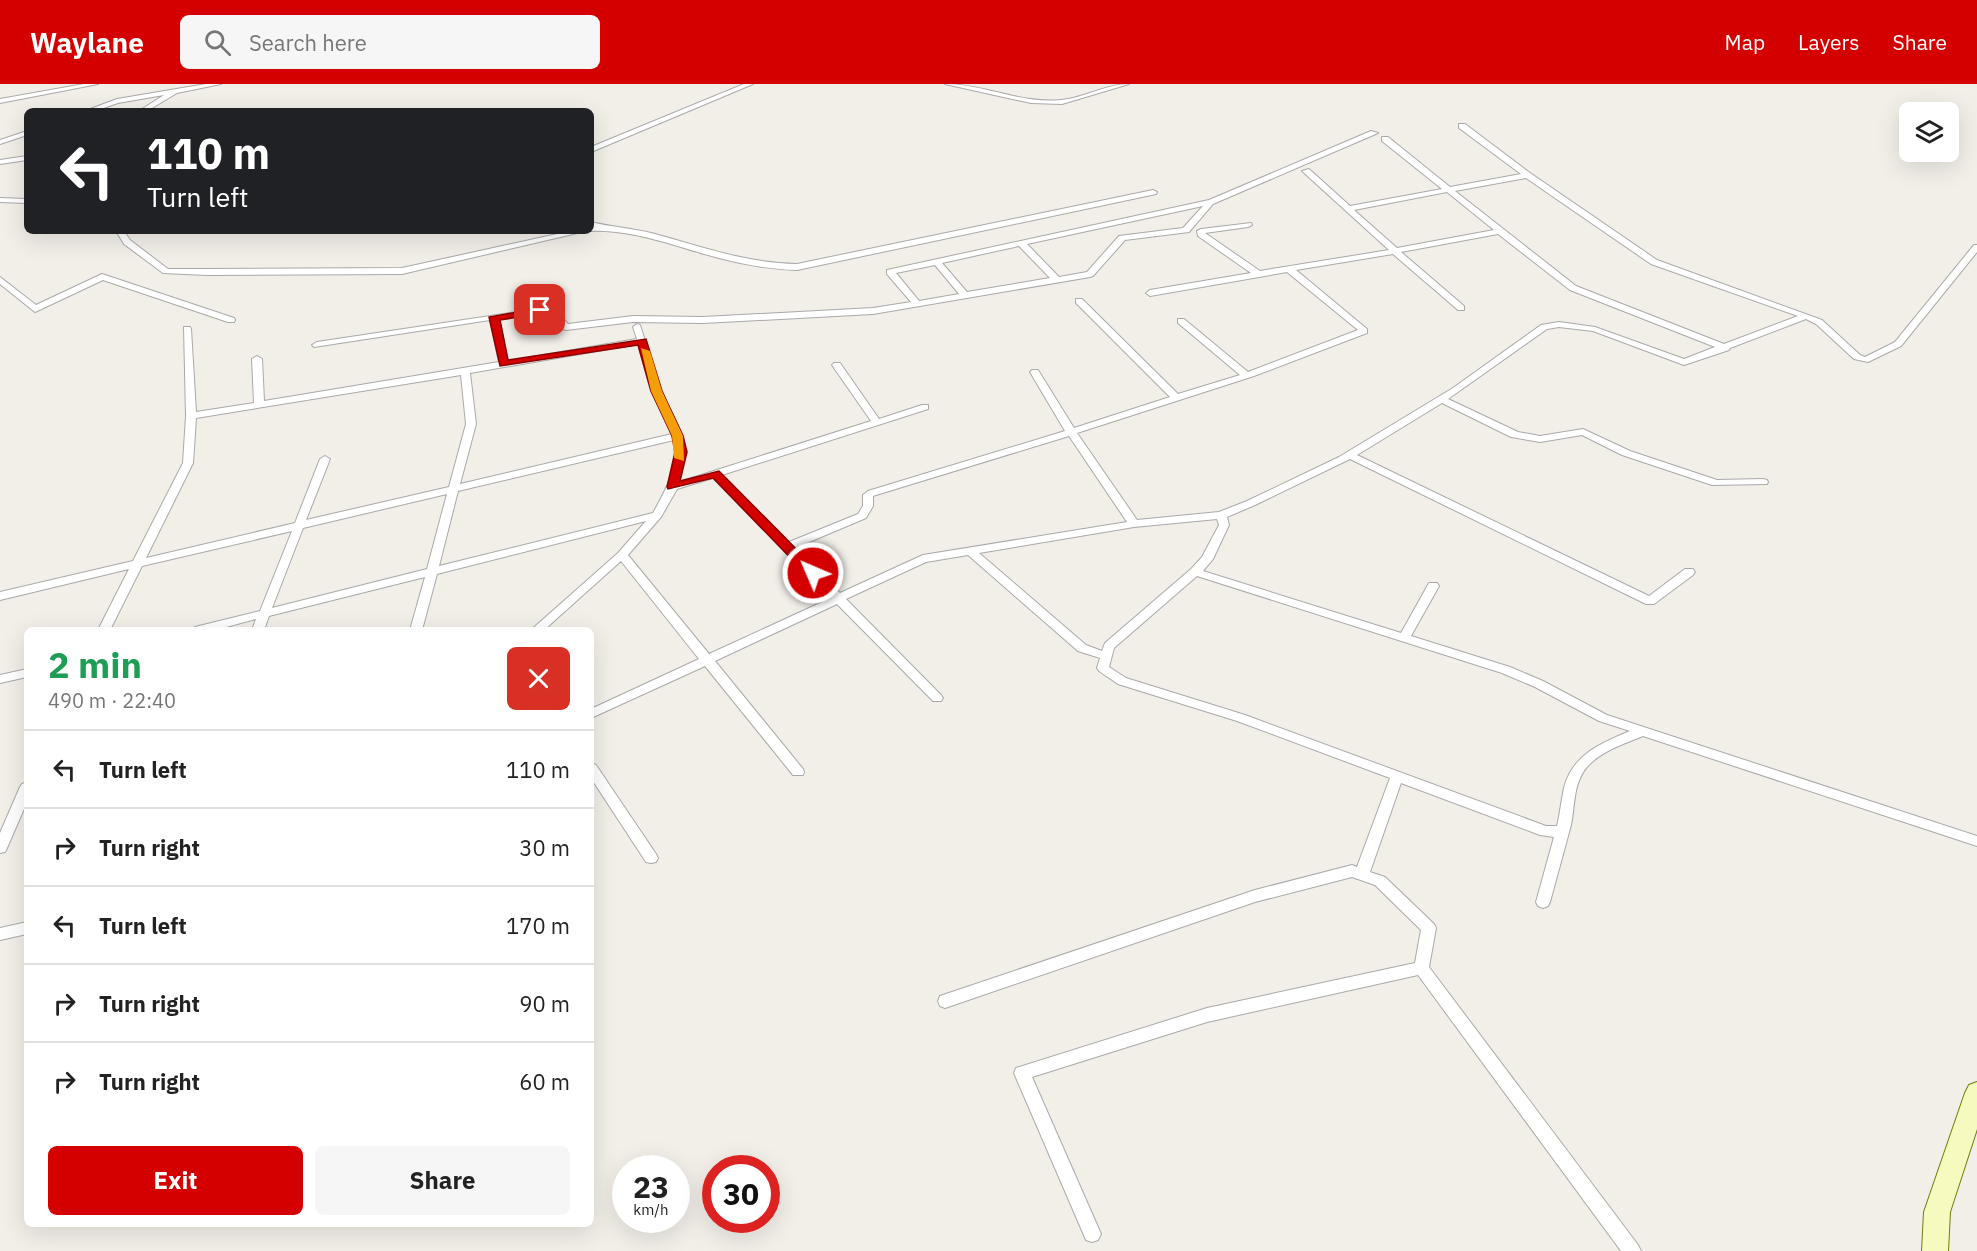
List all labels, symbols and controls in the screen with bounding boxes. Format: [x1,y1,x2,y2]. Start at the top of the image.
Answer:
search box [180,15,600,69]
text: Waylane [30,24,144,61]
icon: search [201,26,234,59]
text: Search here [249,28,367,57]
text: Map [1725,28,1765,56]
text: Layers [1798,28,1860,56]
text: Share [1893,28,1947,56]
map controls [1899,102,1959,162]
button: layers [1899,102,1959,162]
text: 110 m [147,126,270,181]
icon: left [48,132,126,210]
text: Turn left [147,179,248,214]
pin [514,284,565,335]
icon: arrive [523,293,556,326]
position arrow [781,541,845,605]
text: 2 min [48,641,142,688]
button: close [507,647,570,710]
text: 490 m · 22:40 [48,687,176,714]
icon: left [48,753,81,786]
text: Turn left [99,755,187,784]
text: 110 m [506,755,570,784]
icon: right [48,831,81,864]
text: Turn right [99,833,200,862]
text: 30 m [519,833,570,862]
icon: left [48,909,81,942]
text: Turn left [99,911,187,940]
text: 170 m [506,911,570,940]
icon: right [48,987,81,1020]
text: Turn right [99,989,200,1018]
text: 90 m [519,989,570,1018]
icon: right [48,1065,81,1098]
text: Turn right [99,1067,200,1096]
text: 60 m [519,1067,570,1096]
button: Exit [48,1146,303,1215]
button: Share [315,1146,570,1215]
speed limit sign: 30 [702,1155,780,1233]
text: 23 [633,1167,669,1206]
text: km/h [633,1200,669,1219]

